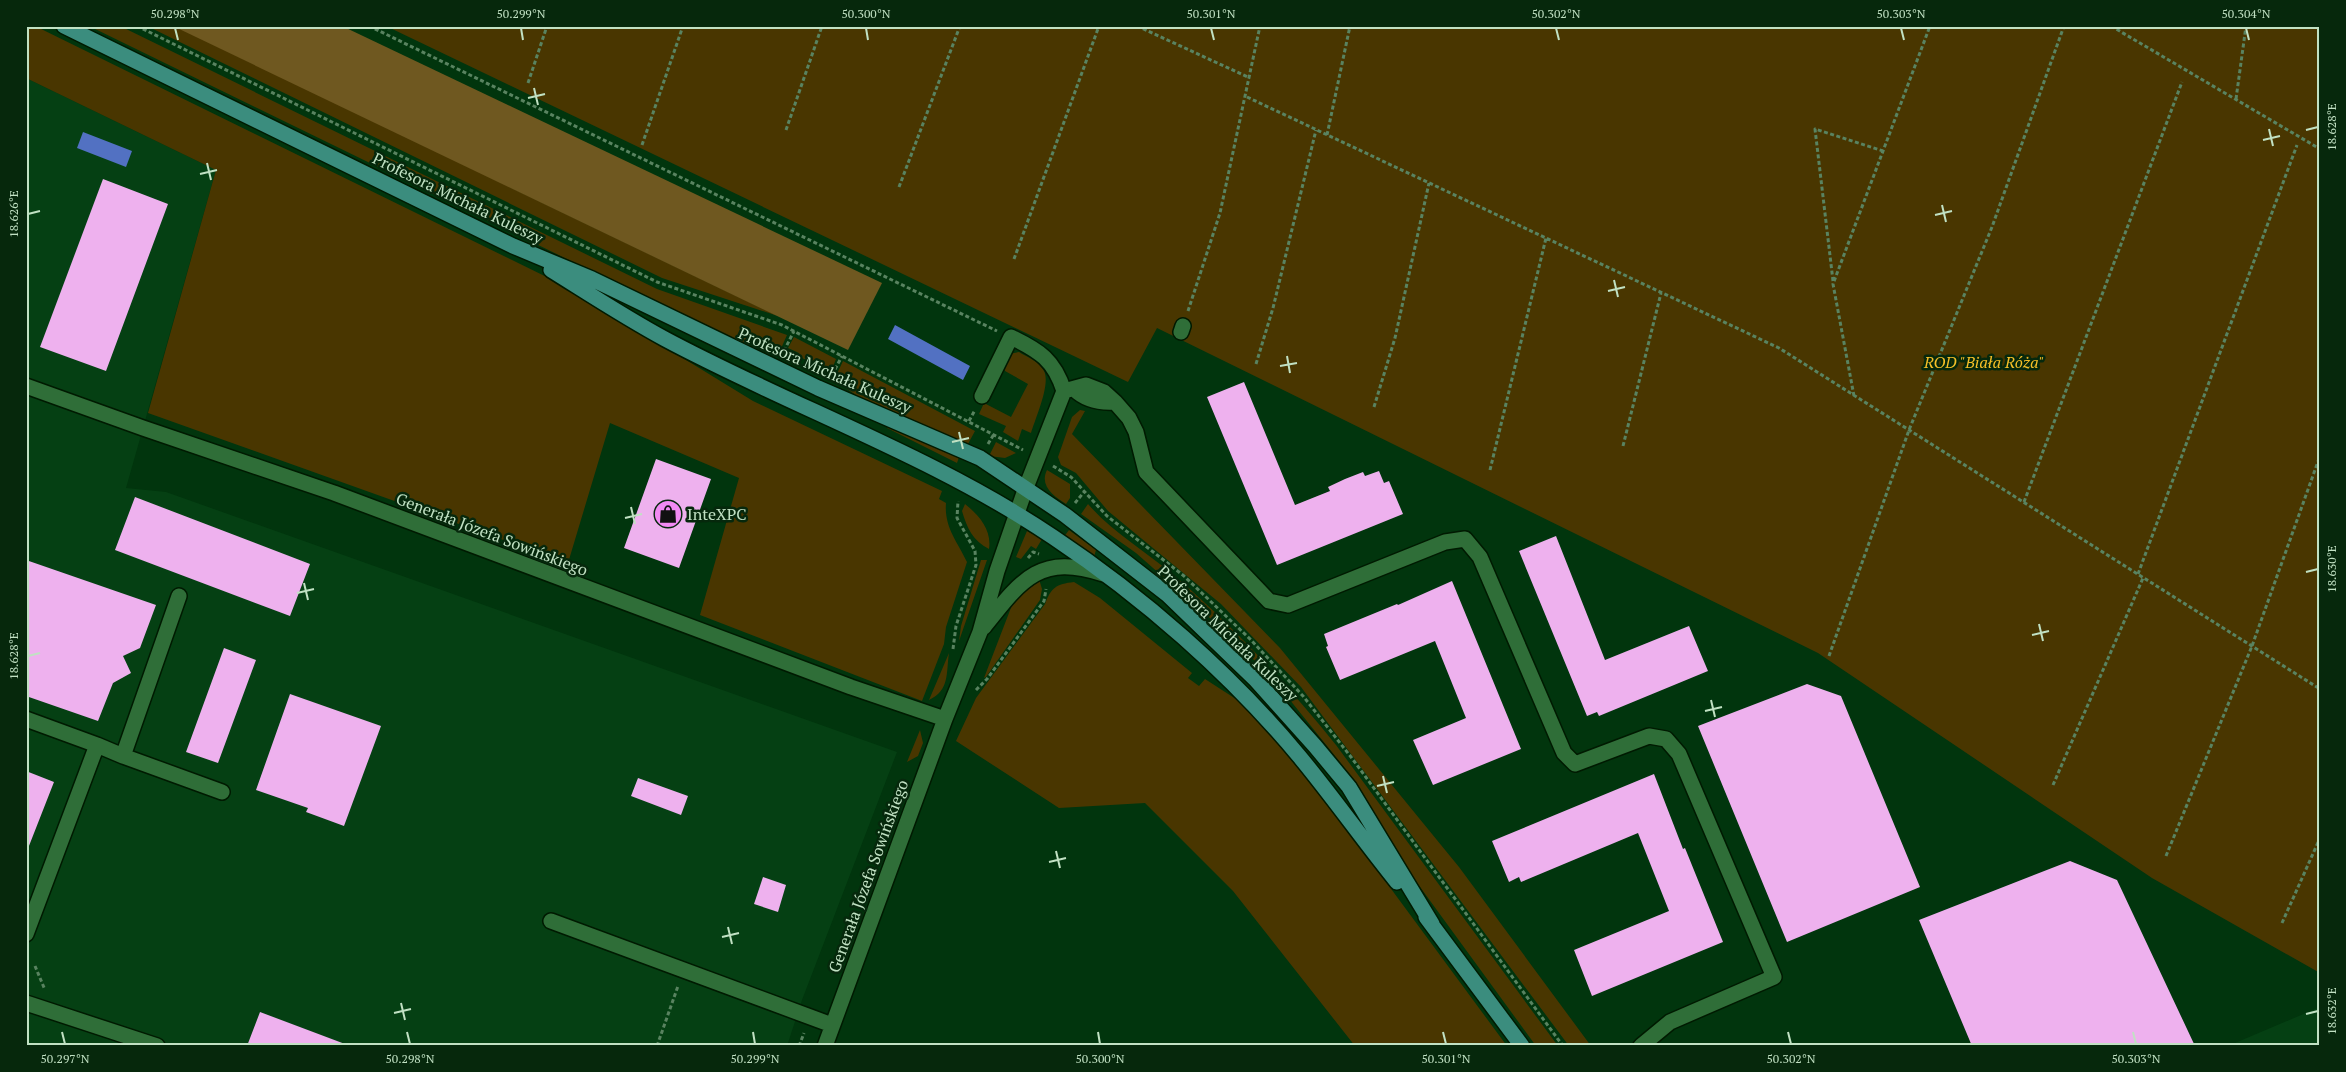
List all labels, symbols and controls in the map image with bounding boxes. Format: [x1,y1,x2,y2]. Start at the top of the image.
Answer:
text: 50.298°N [150,6,200,21]
text: 50.299°N [496,6,546,21]
text: 50.300°N [841,6,891,21]
text: 50.301°N [1186,6,1236,21]
text: 50.302°N [1531,6,1581,21]
text: 50.303°N [1876,6,1926,21]
text: 50.304°N [2221,6,2271,21]
text: 18.628°E [2324,103,2339,151]
street label: Profesora Michała Kuleszy [369,147,548,249]
text: 18.626°E [6,190,21,238]
street label: Profesora Michała Kuleszy [735,322,916,419]
park label: ROD "Biała Róża" [1923,351,2044,373]
street label: Generała Józefa Sowińskiego [393,487,591,581]
shop icon: InteXPC [653,499,683,529]
place label: InteXPC [687,503,746,525]
text: 18.630°E [2324,545,2339,593]
street label: Profesora Michała Kuleszy [1153,560,1304,707]
text: 18.628°E [6,632,21,680]
street label: Generała Józefa Sowińskiego [823,776,913,975]
text: 18.632°E [2324,987,2339,1035]
text: 50.297°N [40,1051,90,1066]
text: 50.298°N [385,1051,435,1066]
text: 50.299°N [730,1051,780,1066]
text: 50.300°N [1075,1051,1125,1066]
text: 50.301°N [1421,1051,1471,1066]
text: 50.302°N [1766,1051,1816,1066]
text: 50.303°N [2111,1051,2161,1066]

